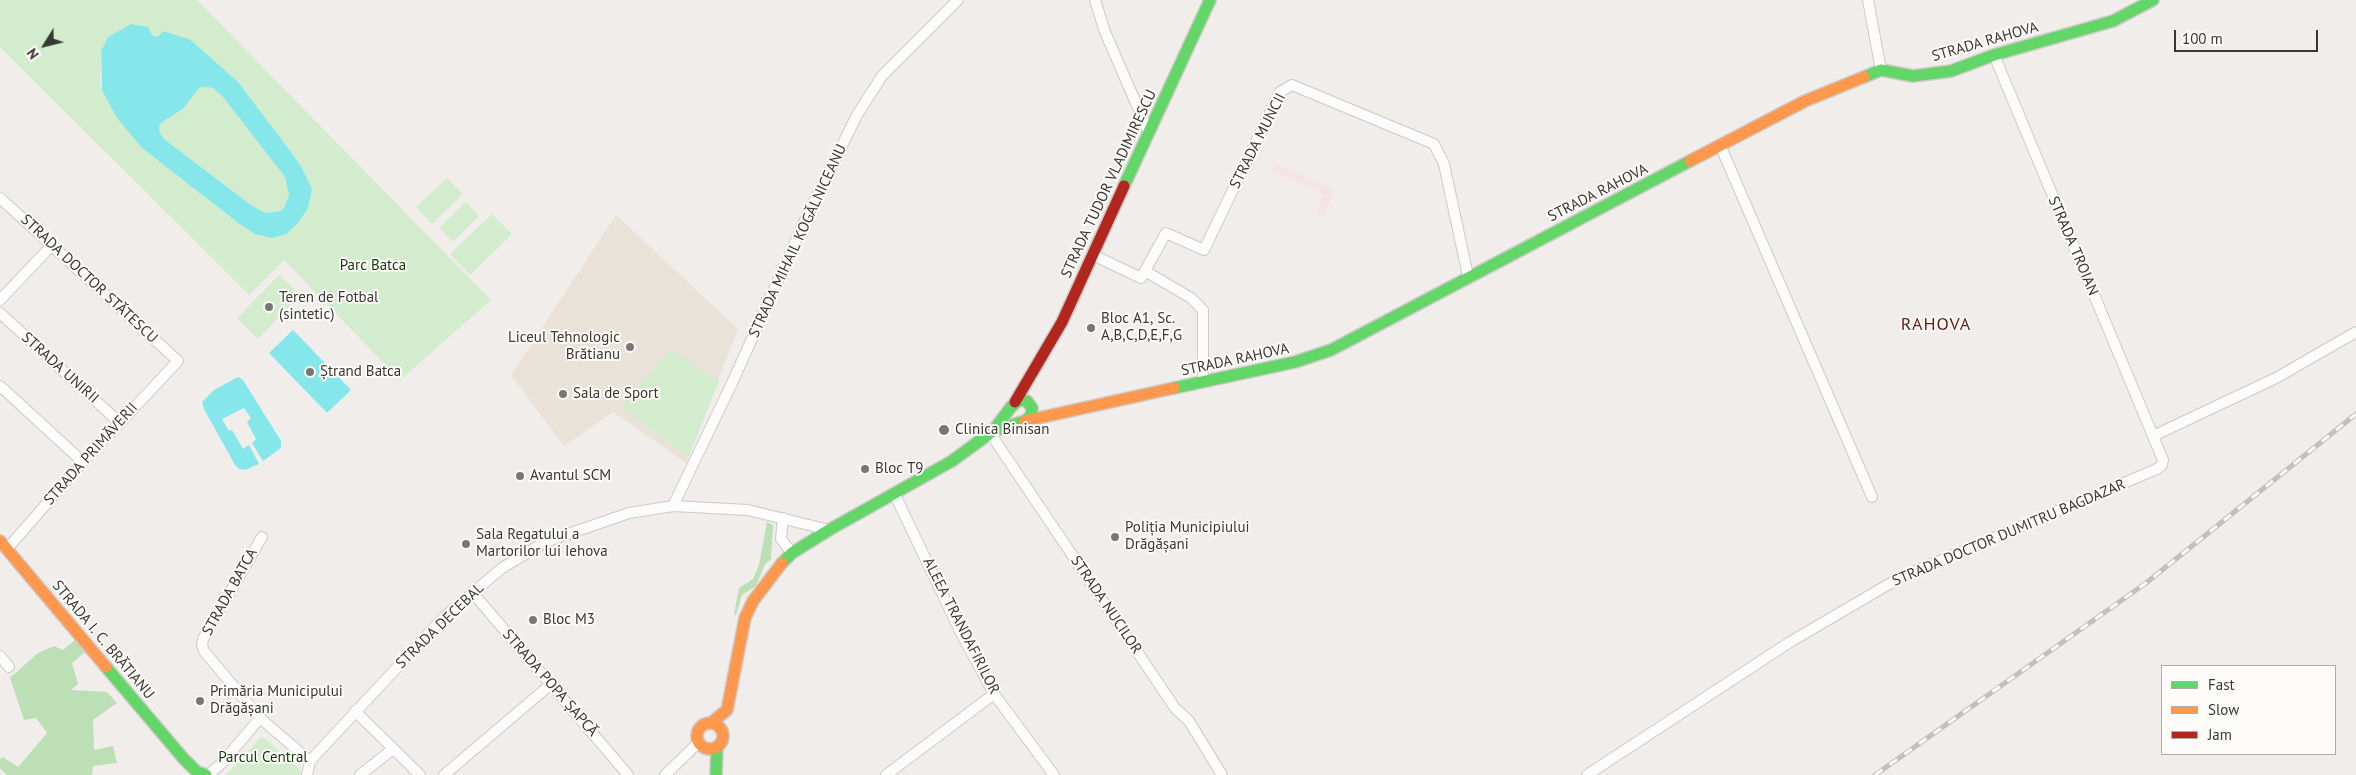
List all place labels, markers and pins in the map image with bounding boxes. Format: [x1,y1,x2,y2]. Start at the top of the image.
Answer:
place label: Teren de Fotbal (sintetic) [279,289,378,324]
marker: Teren de Fotbal (sintetic) [263,301,275,313]
place label: Bloc A1, Sc. A,B,C,D,E,F,G [1101,310,1182,345]
marker: Bloc A1, Sc. A,B,C,D,E,F,G [1085,322,1097,334]
place label: Liceul Tehnologic Brătianu [508,329,620,364]
marker: Liceul Tehnologic Brătianu [624,341,636,353]
place label: Ștrand Batca [320,363,401,381]
marker: Ștrand Batca [304,366,316,378]
place label: Sala de Sport [573,385,659,403]
marker: Sala de Sport [557,388,569,400]
place label: Clinica Binisan [955,421,1049,439]
marker: Clinica Binisan [937,423,951,437]
place label: Bloc T9 [875,460,923,478]
marker: Bloc T9 [859,463,871,475]
place label: Avantul SCM [530,467,611,485]
marker: Avantul SCM [514,470,526,482]
place label: Poliția Municipiului Drăgășani [1125,519,1249,554]
place label: Sala Regatului a Martorilor lui Iehova [476,526,608,561]
marker: Poliția Municipiului Drăgășani [1109,531,1121,543]
marker: Sala Regatului a Martorilor lui Iehova [460,538,472,550]
place label: Bloc M3 [543,611,595,629]
marker: Bloc M3 [527,614,539,626]
place label: Primăria Municipului Drăgășani [210,683,343,718]
marker: Primăria Municipului Drăgășani [194,695,206,707]

